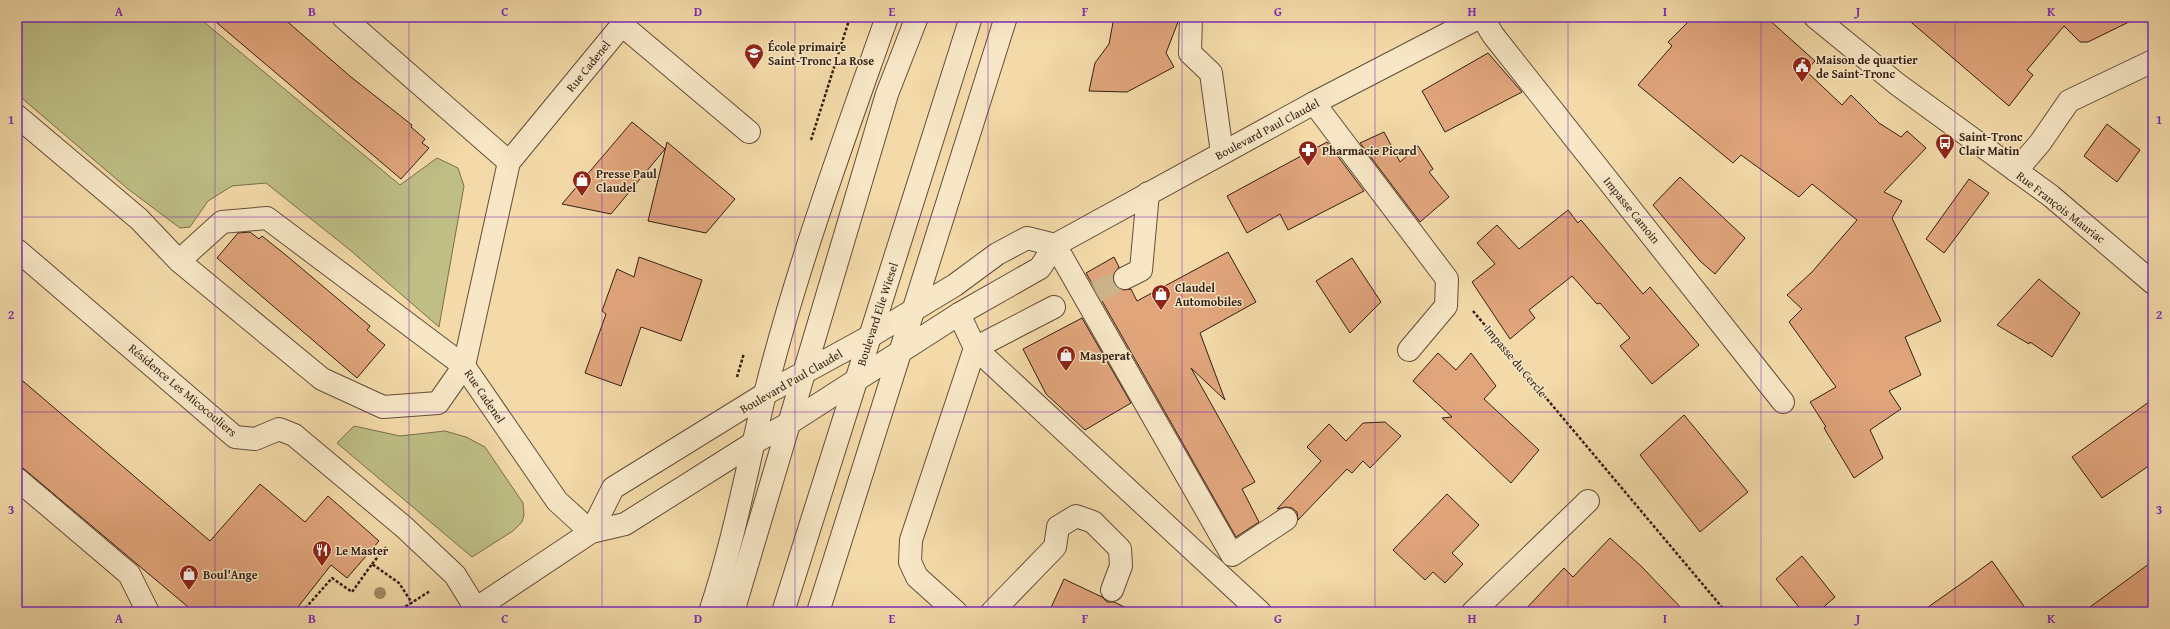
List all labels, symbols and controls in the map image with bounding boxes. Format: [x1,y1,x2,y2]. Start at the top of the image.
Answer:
text: A [115,2,124,21]
text: B [308,2,316,21]
text: C [501,2,509,21]
text: D [694,2,702,21]
text: E [889,2,896,21]
text: F [1082,2,1089,21]
text: G [1274,2,1282,21]
text: H [1467,2,1477,21]
text: I [1663,2,1667,21]
text: J [1854,2,1861,21]
text: K [2047,2,2056,21]
street label: Rue Cadenel [562,36,614,95]
place label: École primaire Saint-Tronc La Rose [768,38,874,69]
school or university icon: École primaire Saint-Tronc La Rose [743,42,765,70]
place label: Maison de quartier de Saint-Tronc [1816,51,1918,82]
public building icon: Maison de quartier de Saint-Tronc [1791,55,1813,83]
street label: Boulevard Paul Claudel [1212,94,1323,164]
text: 1 [8,110,14,129]
text: 1 [2156,110,2162,129]
place label: Saint-Tronc Clair Matin [1959,128,2023,159]
bus stop icon: Saint-Tronc Clair Matin [1934,132,1956,160]
pharmacy icon: Pharmacie Picard [1297,139,1319,167]
place label: Pharmacie Picard [1322,142,1417,159]
place label: Presse Paul Claudel [596,165,657,196]
street label: Rue François Mauriac [2013,167,2109,247]
shop icon: Presse Paul Claudel [571,169,593,197]
street label: Impasse Camoin [1600,173,1664,247]
street label: Boulevard Elie Wiesel [852,260,902,368]
place label: Claudel Automobiles [1175,279,1242,310]
shop icon: Claudel Automobiles [1150,283,1172,311]
text: 2 [8,305,15,324]
text: 2 [2156,305,2163,324]
street label: Impasse du Cercle [1481,321,1552,401]
street label: Résidence Les Micocouliers [125,340,241,441]
street label: Boulevard Paul Claudel [737,344,846,417]
shop icon: Masperat [1055,344,1077,372]
place label: Masperat [1080,347,1131,364]
street label: Rue Cadenel [461,366,510,427]
text: 3 [8,500,14,519]
text: 3 [2156,500,2162,519]
restaurant icon: Le Master [311,539,333,567]
place label: Le Master [336,542,389,559]
shop icon: Boul'Ange [178,563,200,591]
place label: Boul'Ange [203,566,258,583]
text: A [115,609,124,628]
text: B [308,609,316,628]
text: C [501,609,509,628]
text: D [694,609,702,628]
text: E [889,609,896,628]
text: F [1082,609,1089,628]
text: G [1274,609,1282,628]
text: H [1467,609,1477,628]
text: I [1663,609,1667,628]
text: J [1854,609,1861,628]
text: K [2047,609,2056,628]

